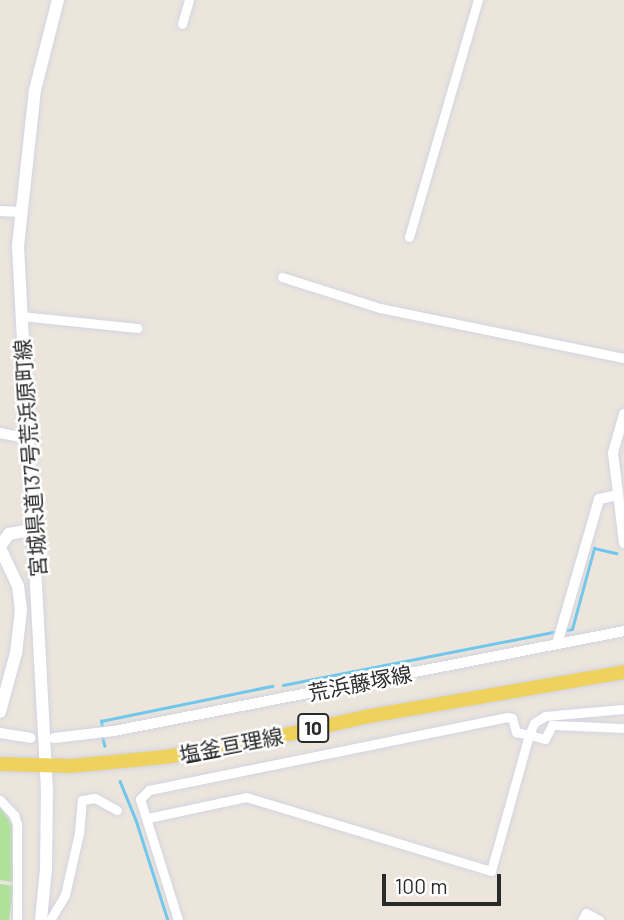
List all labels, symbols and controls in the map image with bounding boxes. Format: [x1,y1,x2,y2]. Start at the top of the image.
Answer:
street label: 宮城県道137号荒浜原町線 [9,338,51,578]
street label: 荒浜藤塚線 [306,661,414,705]
road number: 10 [296,712,330,744]
street label: 塩釜亘理線 [177,723,285,767]
scale bar [386,860,505,904]
text: 100 m [395,873,448,898]

